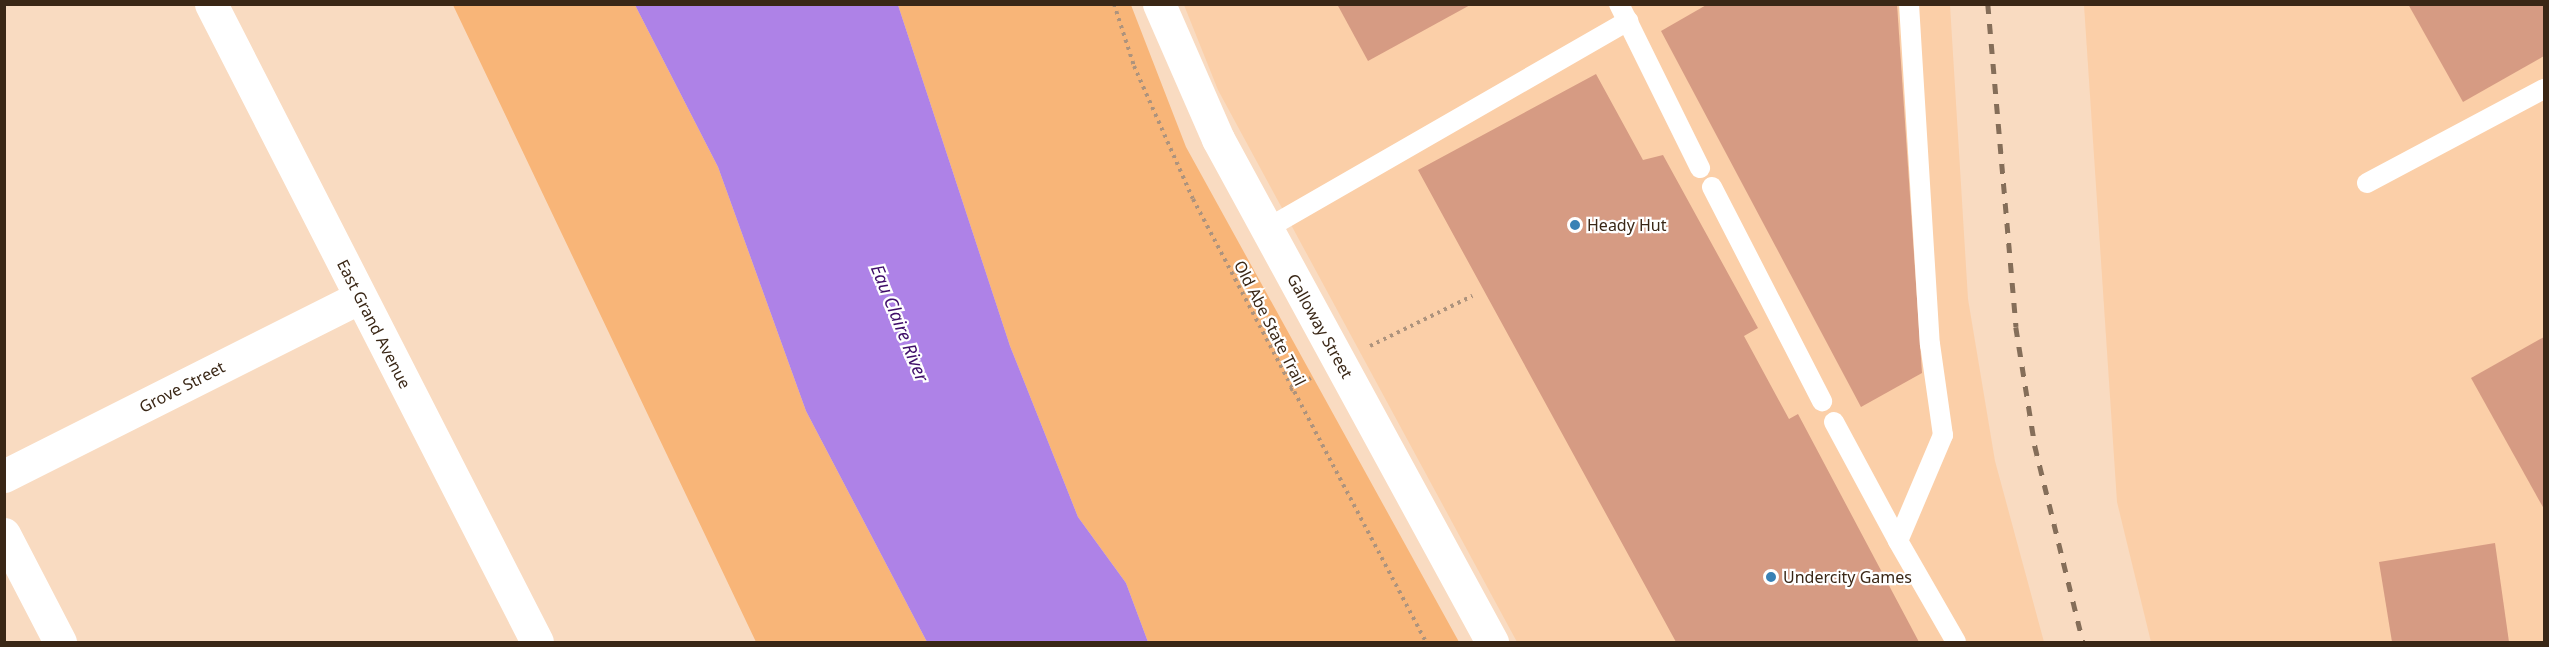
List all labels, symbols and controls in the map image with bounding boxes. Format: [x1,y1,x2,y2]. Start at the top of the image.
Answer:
place label: Heady Hut [1587,215,1667,235]
marker: Heady Hut [1568,218,1582,232]
street label: East Grand Avenue [333,256,415,392]
street label: Old Abe State Trail [1230,257,1310,389]
water label: Eau Claire River [867,261,933,385]
street label: Galloway Street [1283,270,1357,382]
street label: Grove Street [136,357,228,417]
place label: Undercity Games [1783,567,1912,587]
marker: Undercity Games [1764,570,1778,584]

